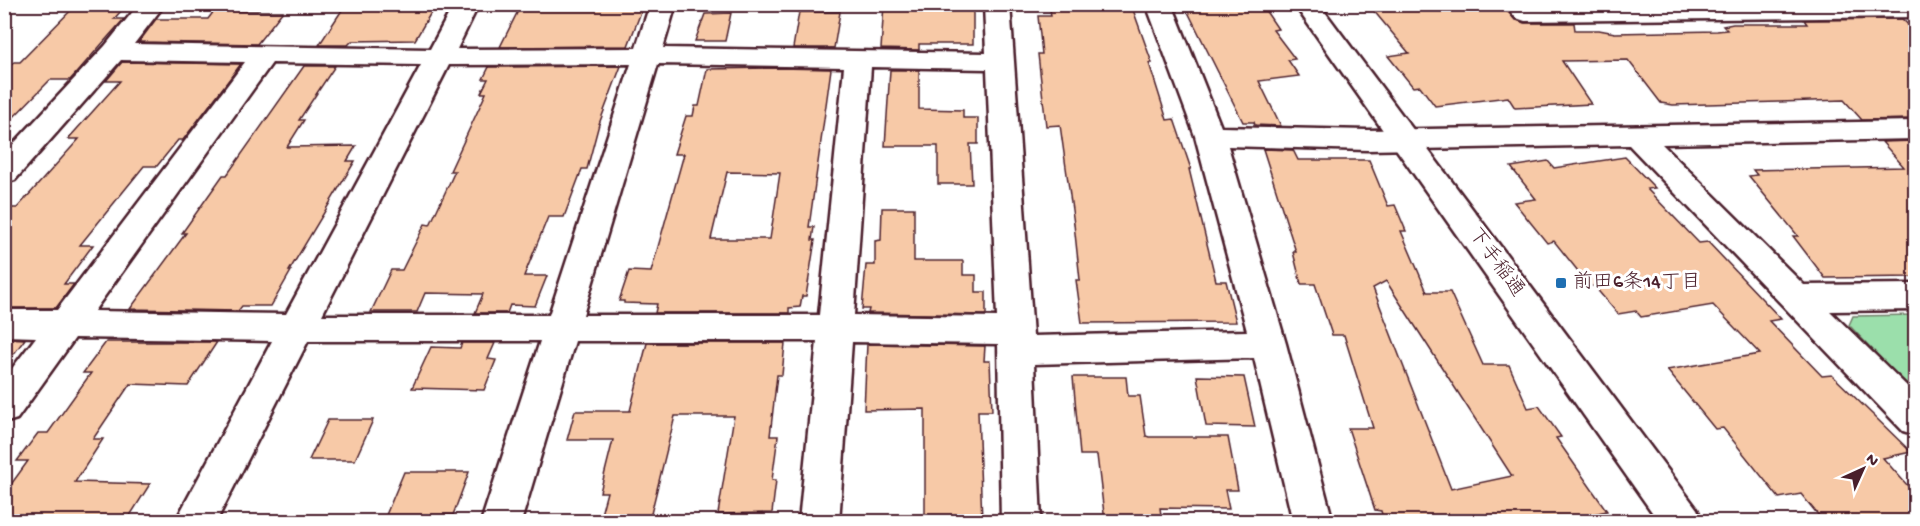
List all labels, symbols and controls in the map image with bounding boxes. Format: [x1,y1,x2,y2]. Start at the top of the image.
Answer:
street label: 下手稲通 [1462,223,1529,302]
place label: 前田6条14丁目 [1573,270,1701,295]
marker: 前田6条14丁目 [1554,276,1568,290]
north arrow [1833,439,1893,499]
text: N [1861,450,1882,472]

